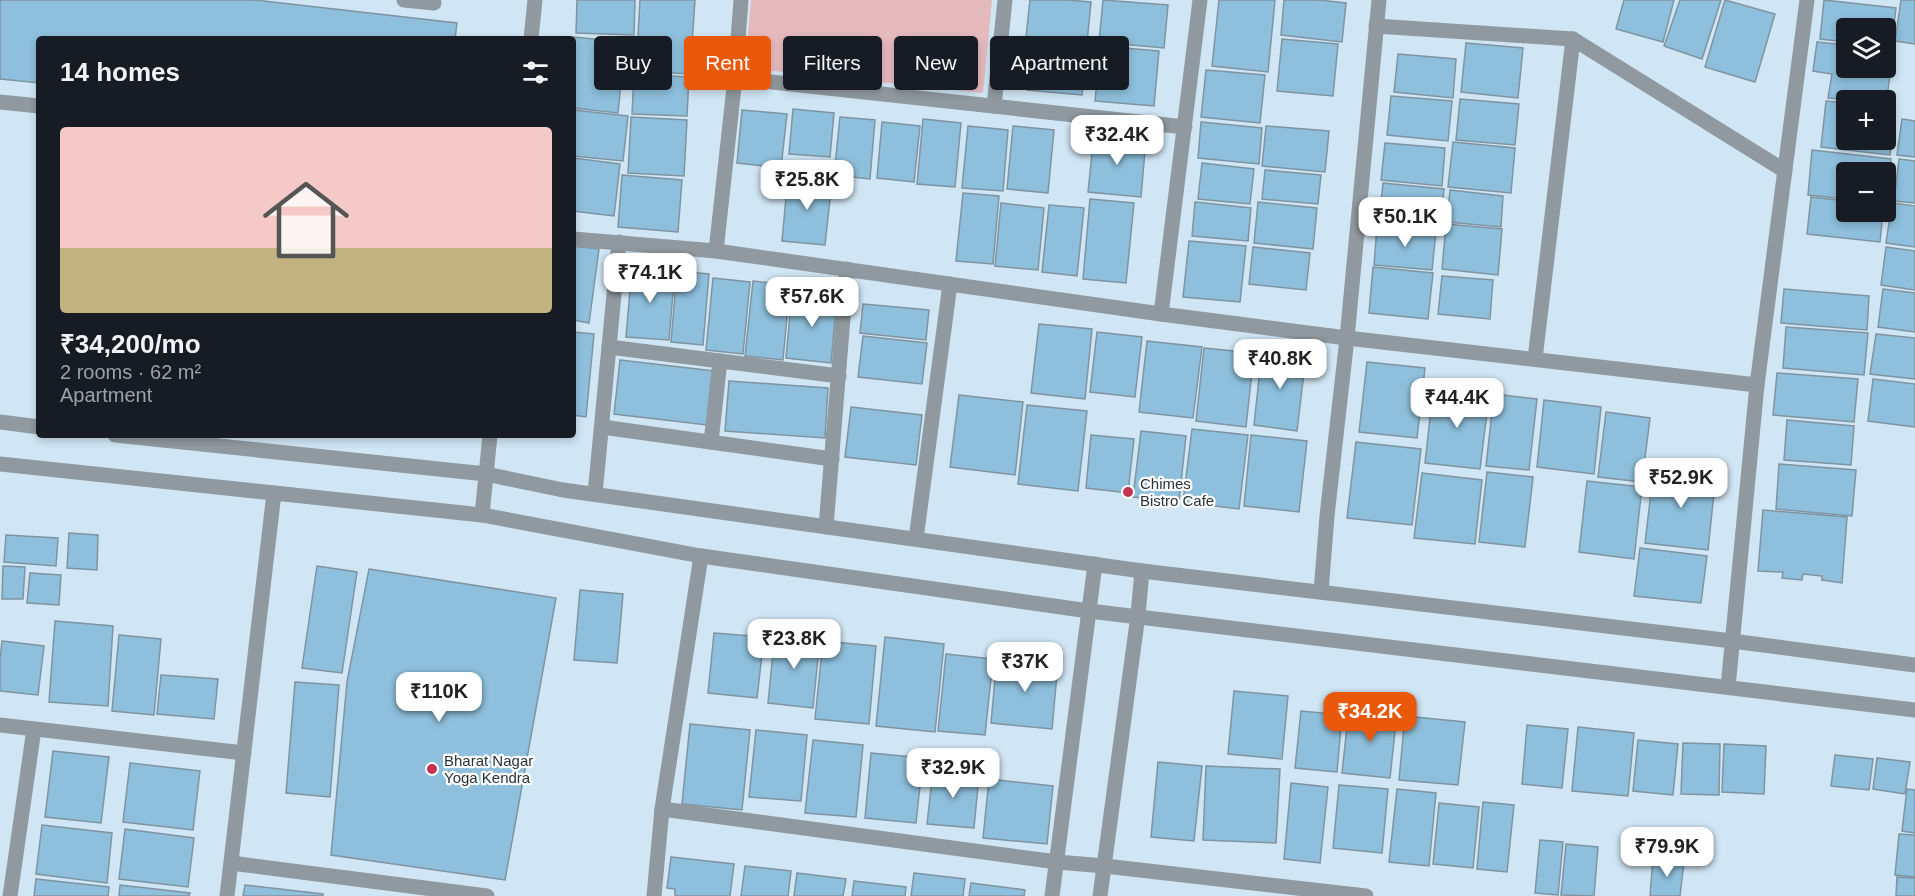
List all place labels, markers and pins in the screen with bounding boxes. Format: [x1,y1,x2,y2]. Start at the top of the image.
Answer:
pin: ₹32.4K [1068,115,1166,166]
pin: ₹25.8K [758,160,856,211]
pin: ₹50.1K [1356,197,1454,248]
pin: ₹74.1K [601,253,699,304]
pin: ₹57.6K [763,277,861,328]
pin: ₹40.8K [1231,339,1329,390]
pin: ₹44.4K [1408,378,1506,429]
pin: ₹52.9K [1632,458,1730,509]
place label: Chimes Bistro Cafe [1140,475,1214,509]
marker: Chimes Bistro Cafe [1121,485,1135,499]
pin: ₹23.8K [745,619,843,670]
pin: ₹37K [989,642,1061,693]
pin: ₹110K [397,672,481,723]
pin: ₹34.2K [1321,692,1419,743]
pin: ₹32.9K [904,748,1002,799]
place label: Bharat Nagar Yoga Kendra [444,752,533,786]
marker: Bharat Nagar Yoga Kendra [425,762,439,776]
pin: ₹79.9K [1618,827,1716,878]

